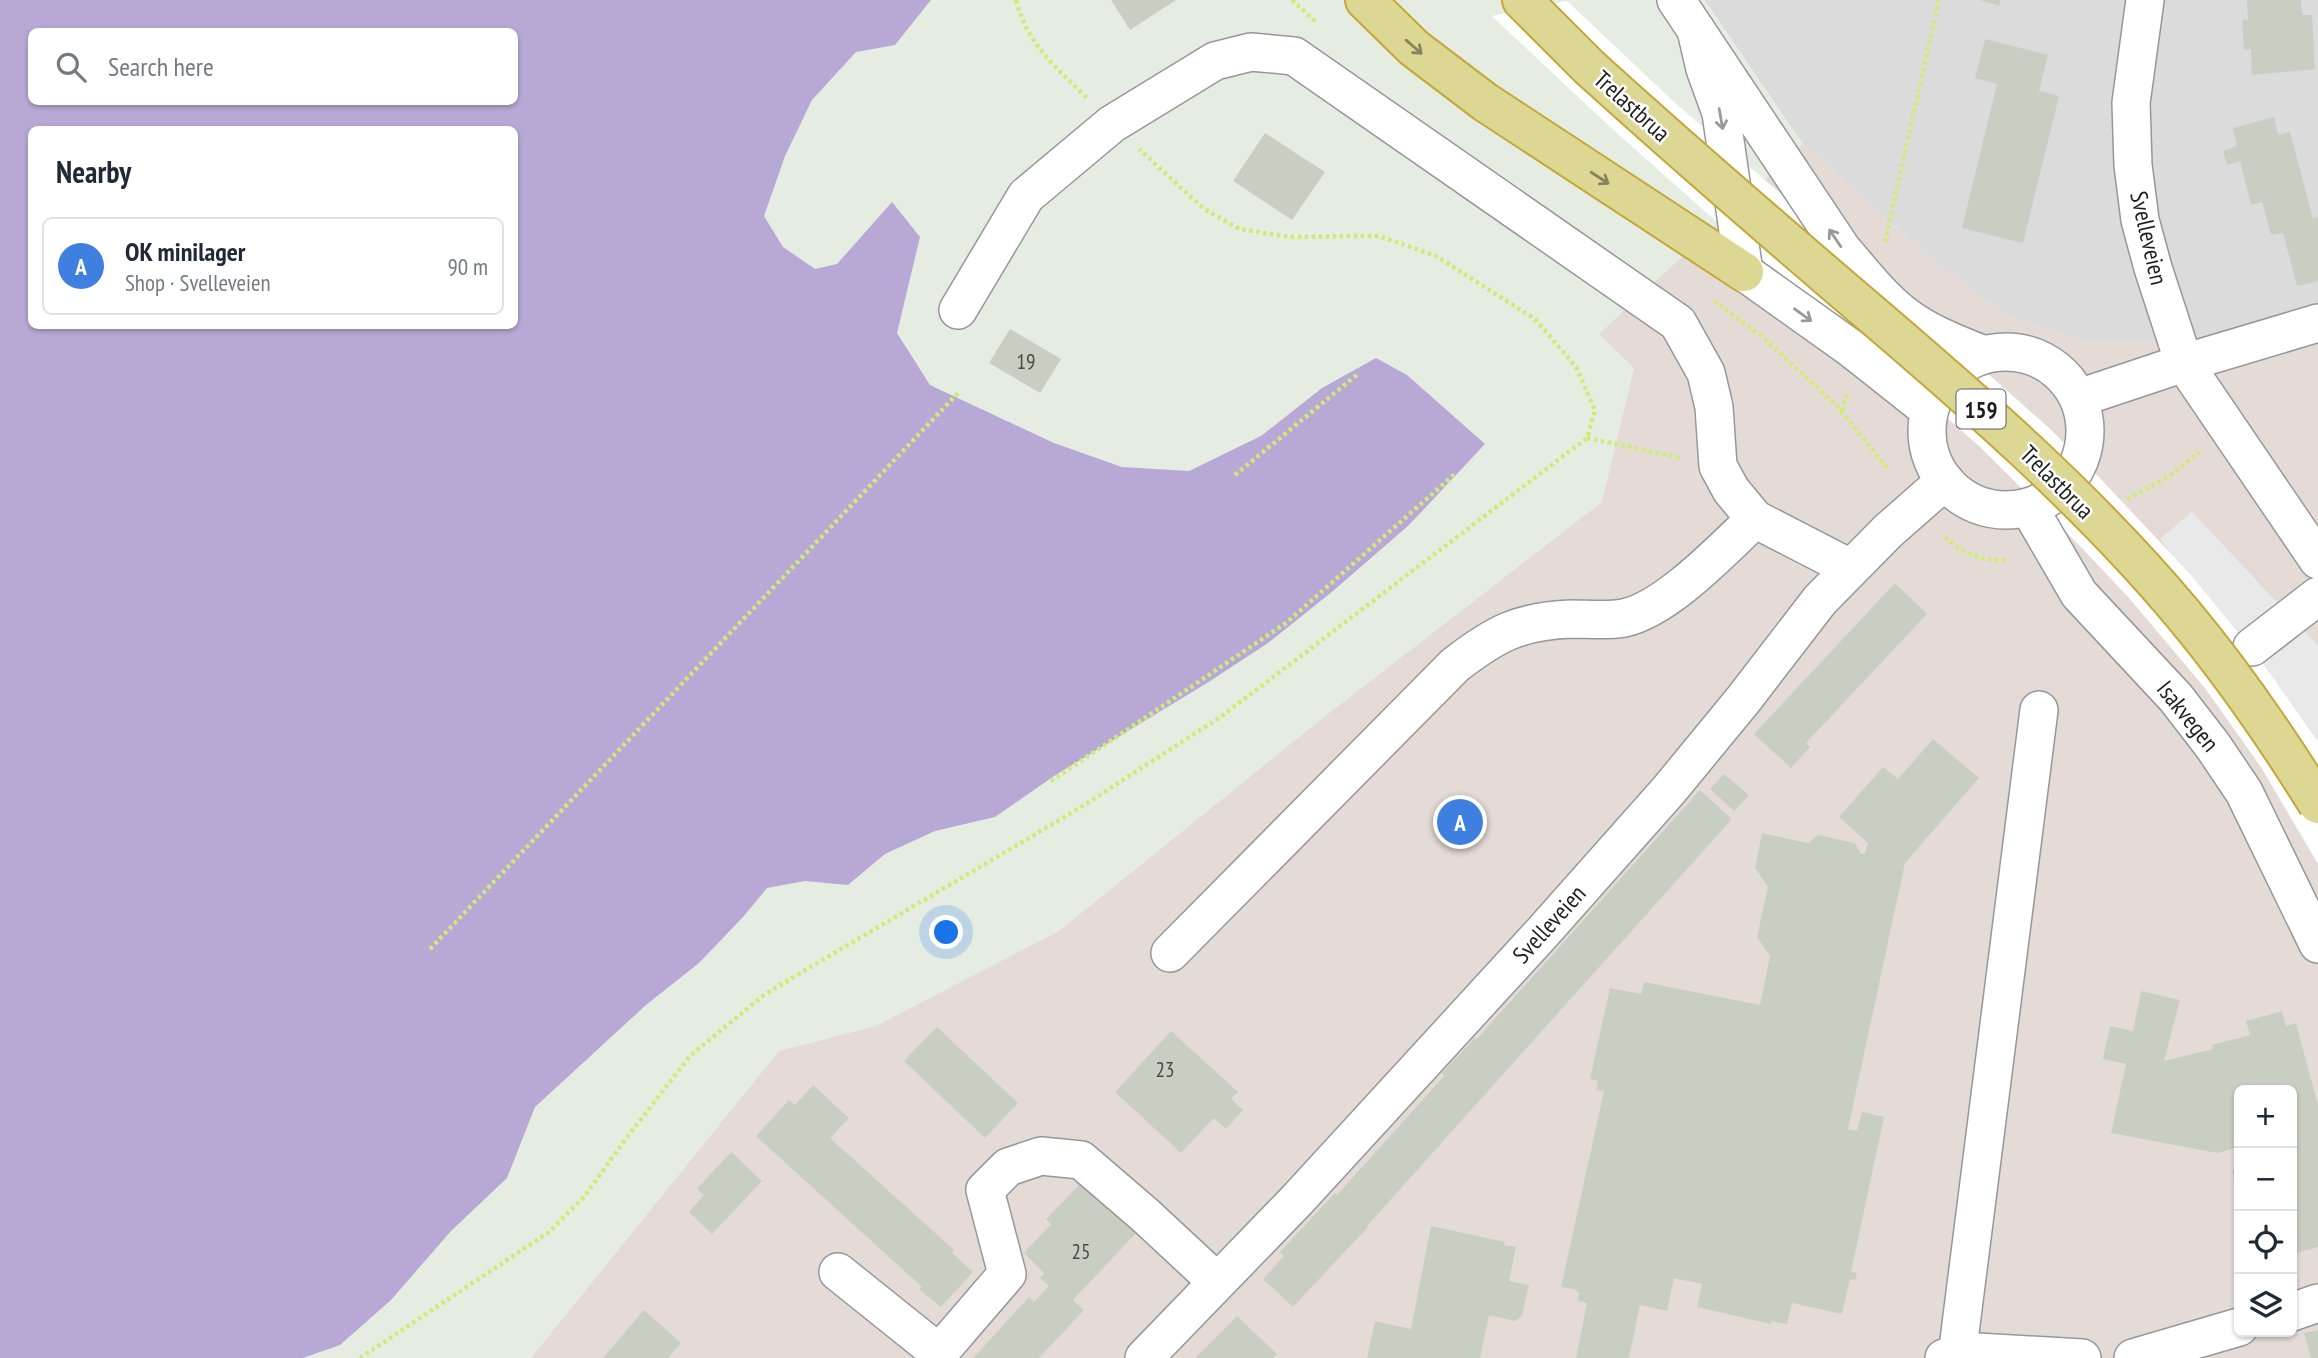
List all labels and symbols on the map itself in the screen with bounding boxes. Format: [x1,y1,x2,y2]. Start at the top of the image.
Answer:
one-way arrow [1405,39,1423,55]
street label: Trelastbrua [1587,64,1677,148]
one-way arrow [1715,107,1728,130]
one-way arrow [1589,171,1609,185]
street label: Svelleveien [2123,188,2175,288]
one-way arrow [1828,229,1842,248]
one-way arrow [1793,307,1812,322]
house number: 19 [1017,348,1035,375]
road number: 159 [1956,390,2006,428]
street label: Trelastbrua [2013,438,2101,526]
street label: Isakvegen [2150,674,2226,758]
pin: A [1437,796,1483,848]
street label: Svelleveien [1506,878,1592,970]
your location [929,915,963,949]
house number: 23 [1156,1056,1174,1083]
house number: 25 [1072,1238,1090,1265]

